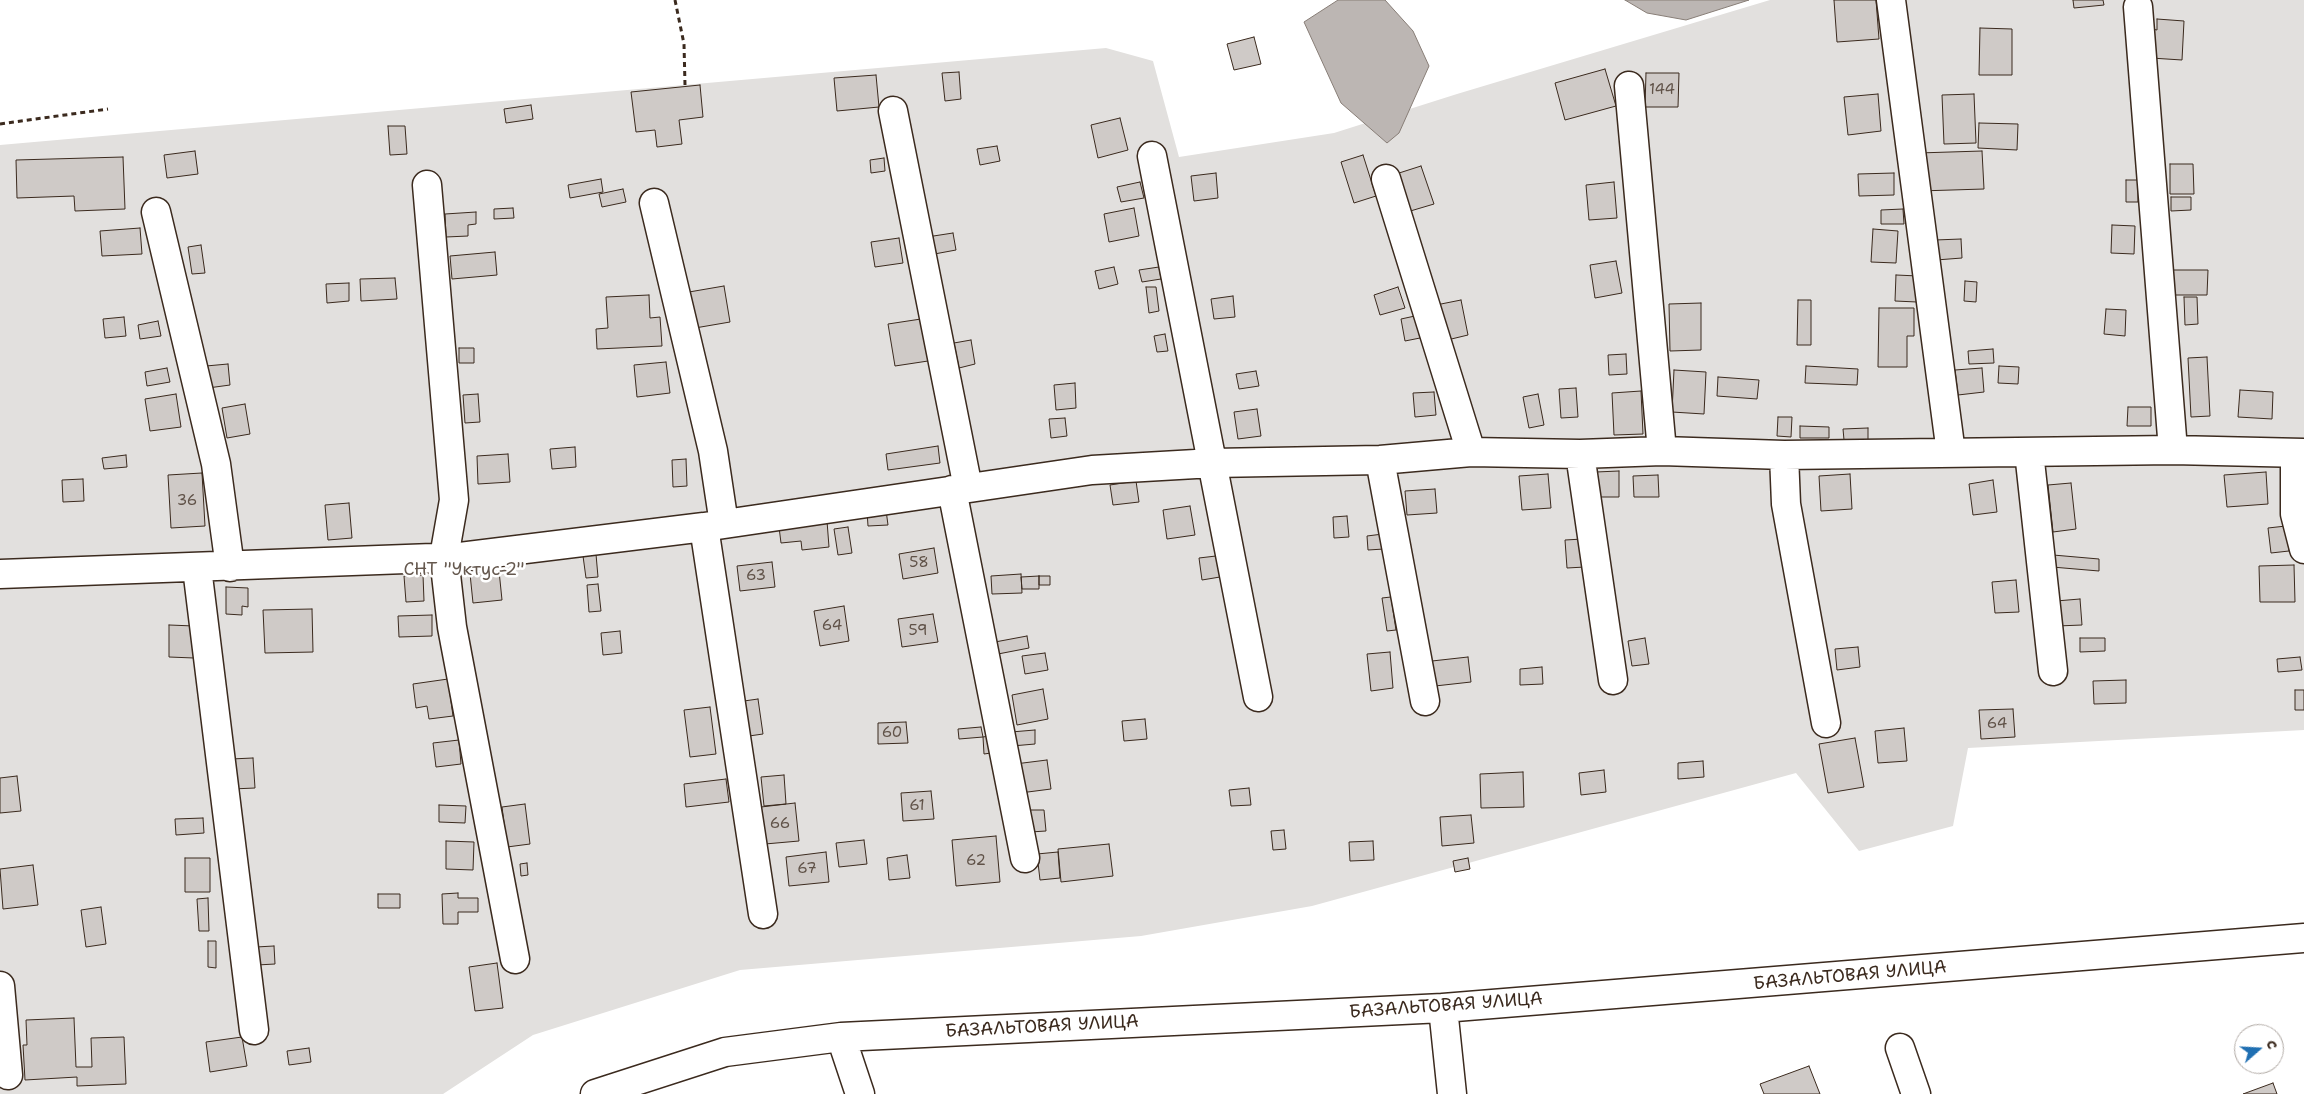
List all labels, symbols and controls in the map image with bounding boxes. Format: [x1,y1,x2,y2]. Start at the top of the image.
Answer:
house number: 144 [1649,81,1675,99]
house number: 36 [177,492,197,510]
house number: 58 [909,554,929,572]
park label: СНТ "Уктус-2" [403,559,525,581]
house number: 63 [746,567,766,585]
house number: 64 [822,617,842,635]
house number: 59 [909,622,927,640]
house number: 64 [1987,715,2007,733]
house number: 60 [882,724,902,742]
house number: 61 [909,797,925,815]
house number: 66 [770,815,790,833]
house number: 62 [966,852,986,870]
house number: 67 [797,860,817,878]
street label: БАЗАЛЬТОВАЯ УЛИЦА [1752,957,1948,995]
street label: БАЗАЛЬТОВАЯ УЛИЦА [1349,988,1543,1024]
street label: БАЗАЛЬТОВАЯ УЛИЦА [945,1011,1139,1043]
north arrow [2234,1024,2284,1074]
text: С [2262,1037,2282,1051]

